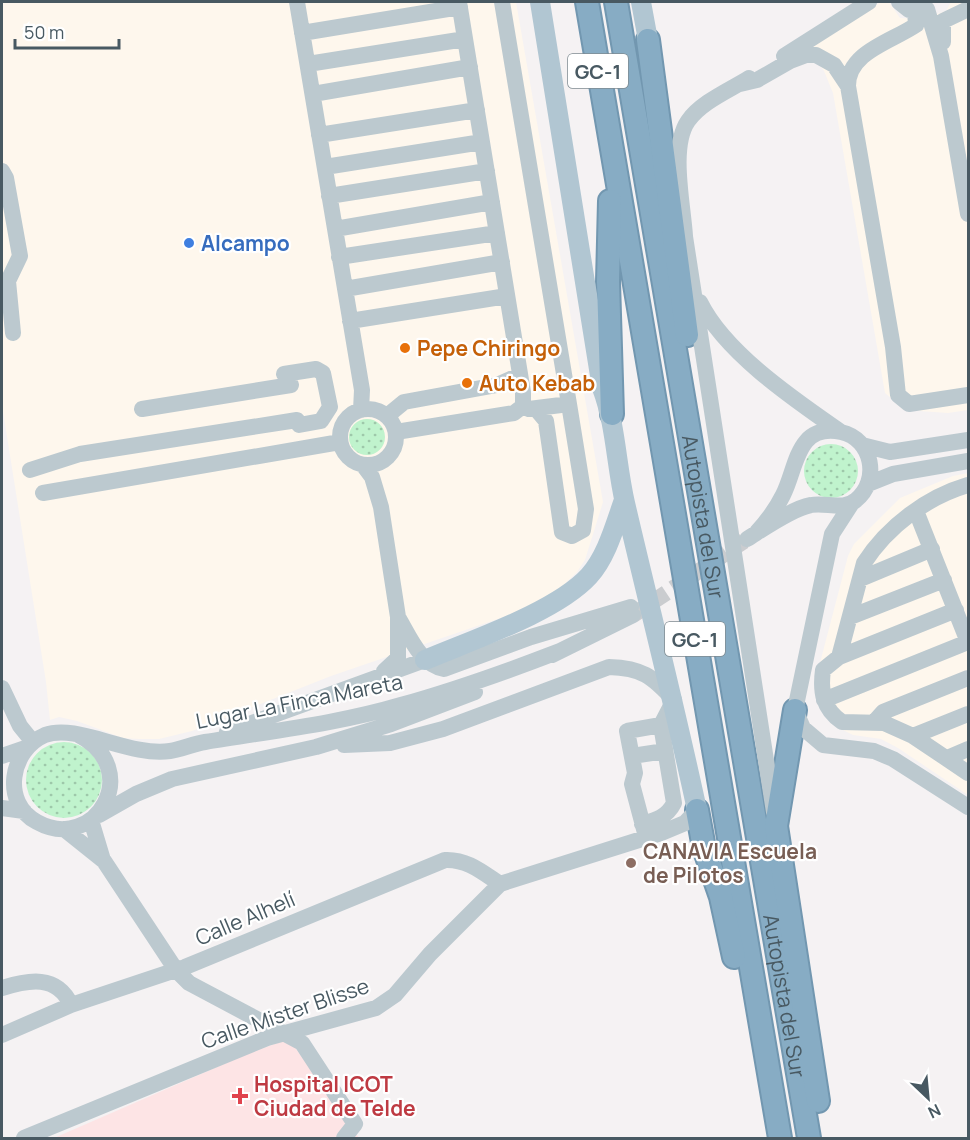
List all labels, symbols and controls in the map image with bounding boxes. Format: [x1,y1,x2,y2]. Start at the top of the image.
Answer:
scale bar [15,12,118,50]
text: 50 m [24,20,64,44]
road number: GC-1 [568,54,628,88]
place label: Alcampo [201,229,290,257]
marker: Alcampo [182,236,196,250]
place label: Pepe Chiringo [417,334,560,362]
marker: Pepe Chiringo [398,341,412,355]
place label: Auto Kebab [479,369,595,397]
marker: Auto Kebab [460,376,474,390]
street label: Autopista del Sur [676,433,731,601]
road number: GC-1 [665,622,725,656]
street label: Lugar La Finca Mareta [193,667,405,735]
place label: CANAVIA Escuela de Pilotos [643,837,817,889]
marker: CANAVIA Escuela de Pilotos [624,856,638,870]
street label: Calle Alhelí [191,884,299,952]
street label: Autopista del Sur [757,912,813,1080]
street label: Calle Mister Blisse [197,971,373,1055]
north arrow [898,1068,958,1128]
place label: Hospital ICOT Ciudad de Telde [254,1070,416,1122]
marker: Hospital ICOT Ciudad de Telde [231,1087,249,1105]
text: N [925,1099,945,1124]

